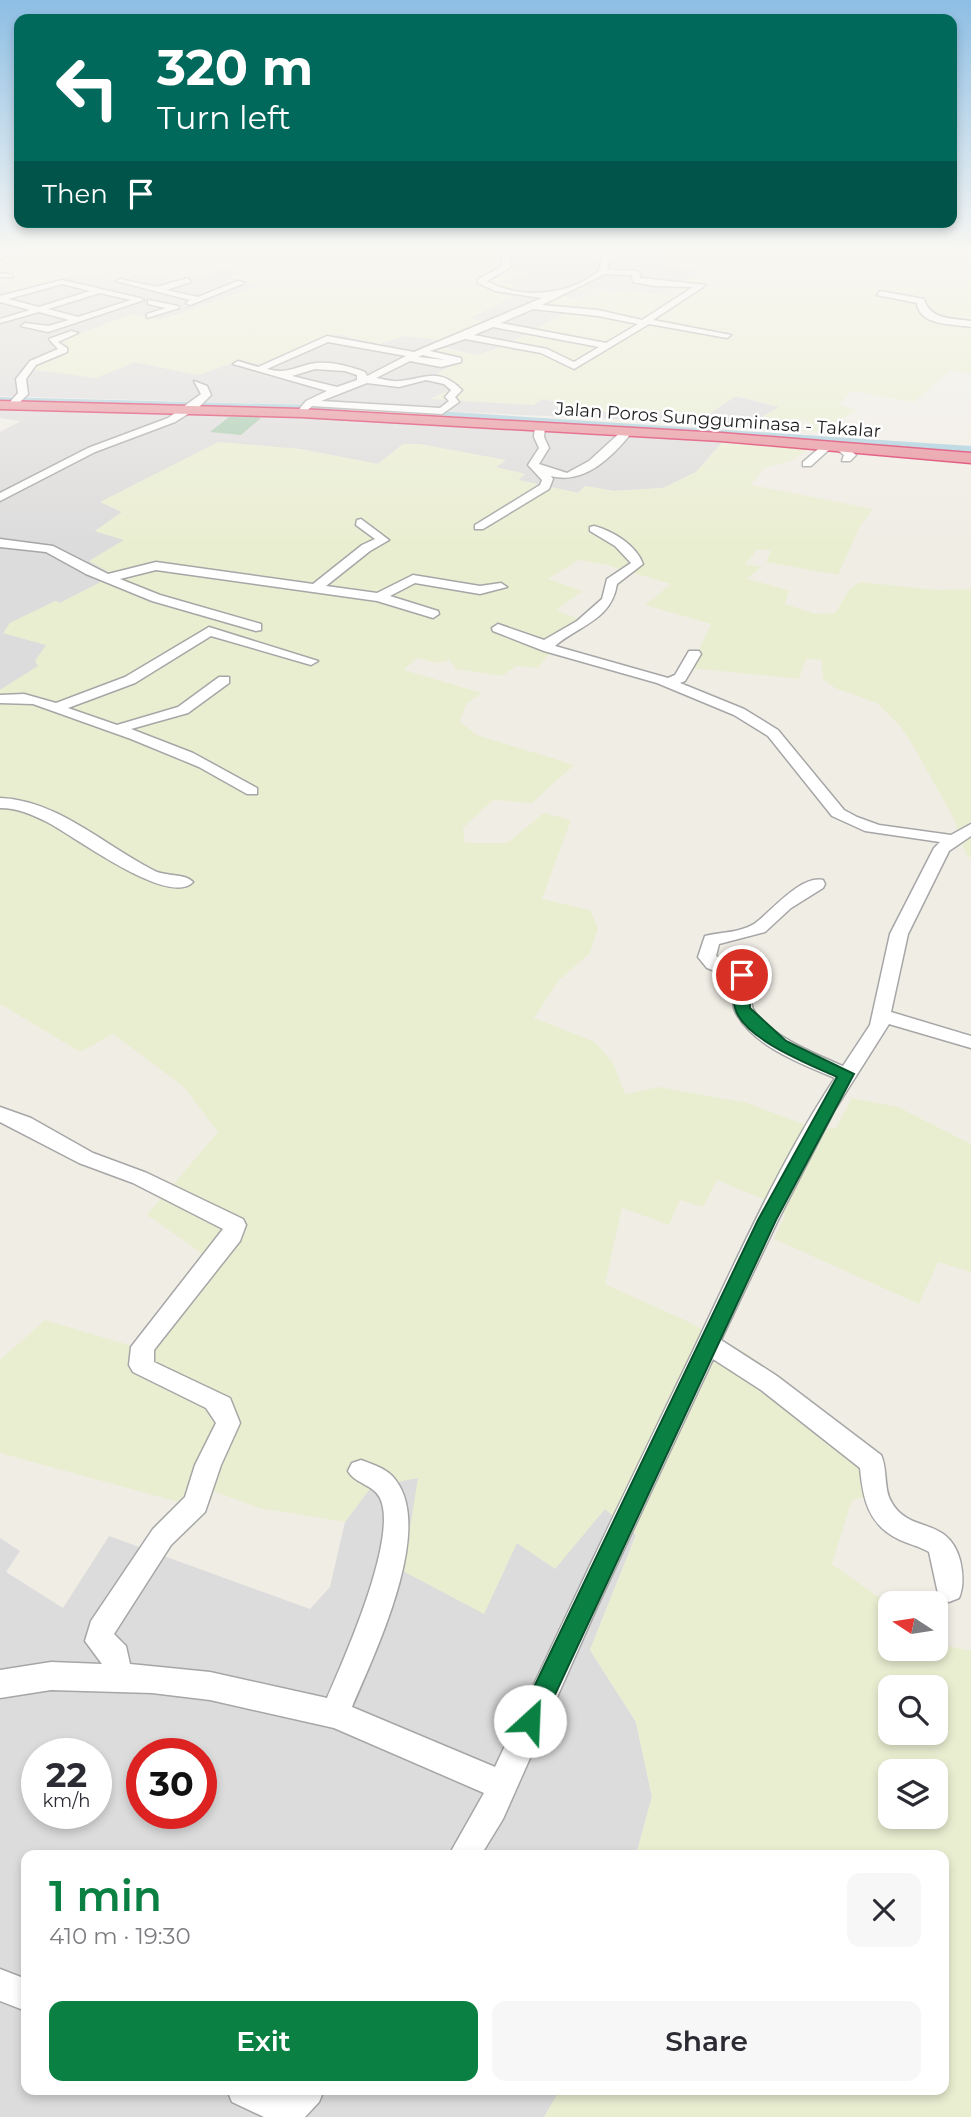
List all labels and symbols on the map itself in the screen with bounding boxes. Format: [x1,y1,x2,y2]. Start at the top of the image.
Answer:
street label: Jalan Poros Sungguminasa - Takalar [553,398,882,442]
pin [712,945,772,1005]
north arrow [878,1591,948,1661]
position arrow [493,1684,567,1758]
speed limit sign: 30 [126,1738,217,1829]

